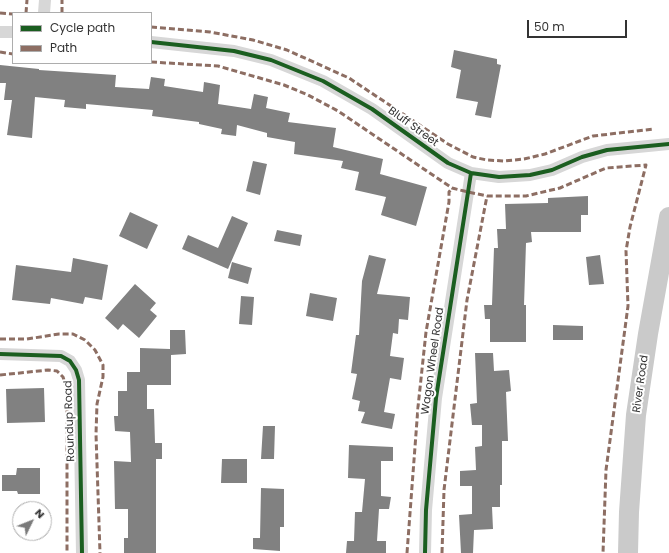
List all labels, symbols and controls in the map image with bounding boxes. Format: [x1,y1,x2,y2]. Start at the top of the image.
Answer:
legend [12,12,152,64]
scale bar [529,12,629,38]
text: 50 m [534,18,565,35]
text: Cycle path [50,19,115,36]
text: Path [50,39,77,56]
street label: Bluff Street [385,104,441,150]
street label: Wagon Wheel Road [419,306,447,416]
street label: River Road [630,354,652,414]
street label: Roundup Road [62,380,78,462]
north arrow [12,501,52,541]
text: N [31,505,49,522]

